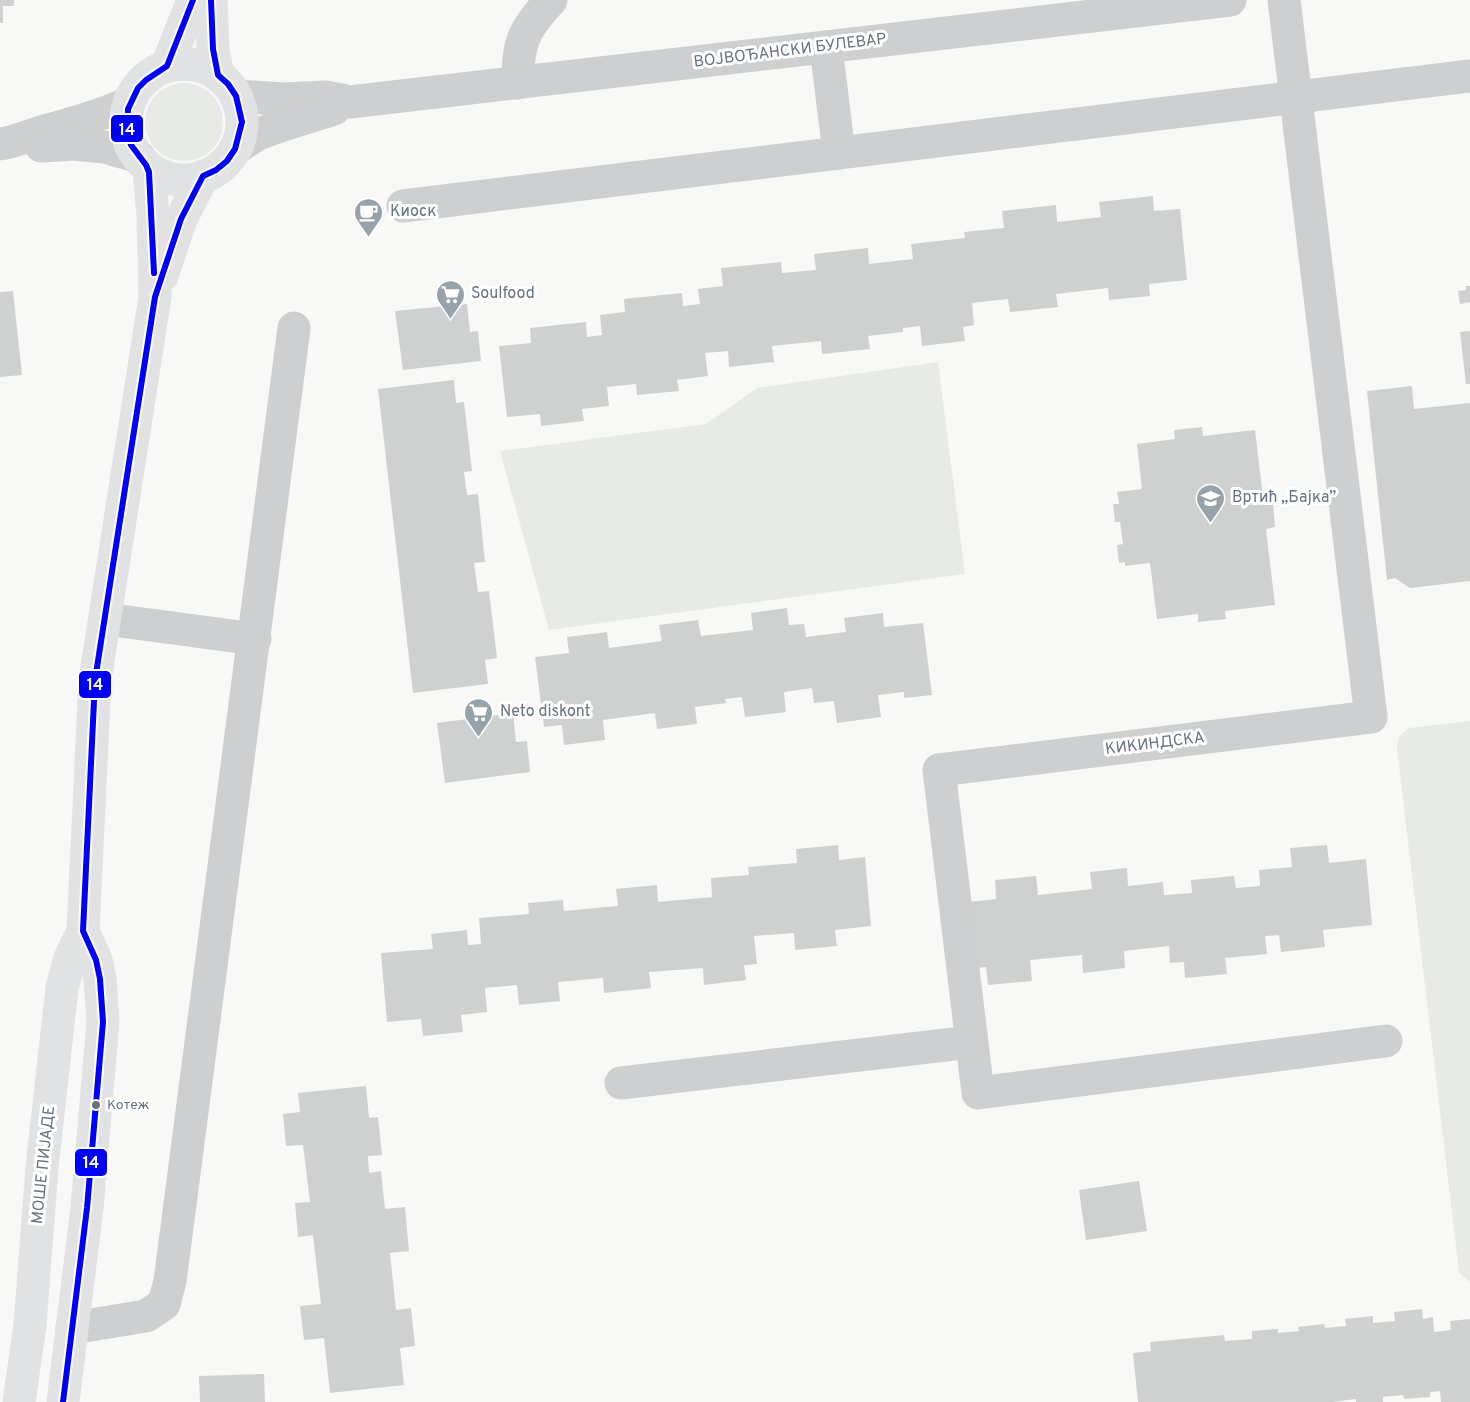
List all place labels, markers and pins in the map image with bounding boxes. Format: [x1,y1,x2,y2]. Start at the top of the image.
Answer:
cafe icon: Киоск [353,196,385,238]
place label: Киоск [390,202,436,222]
supermarket icon: Soulfood [434,278,466,320]
place label: Soulfood [471,284,535,304]
school or university icon: Вртић „Бајка” [1195,482,1227,524]
place label: Вртић „Бајка” [1232,488,1336,508]
supermarket icon: Neto diskont [463,696,495,738]
place label: Neto diskont [500,702,591,722]
place label: Котеж [107,1097,150,1114]
marker: Котеж [90,1099,102,1111]

